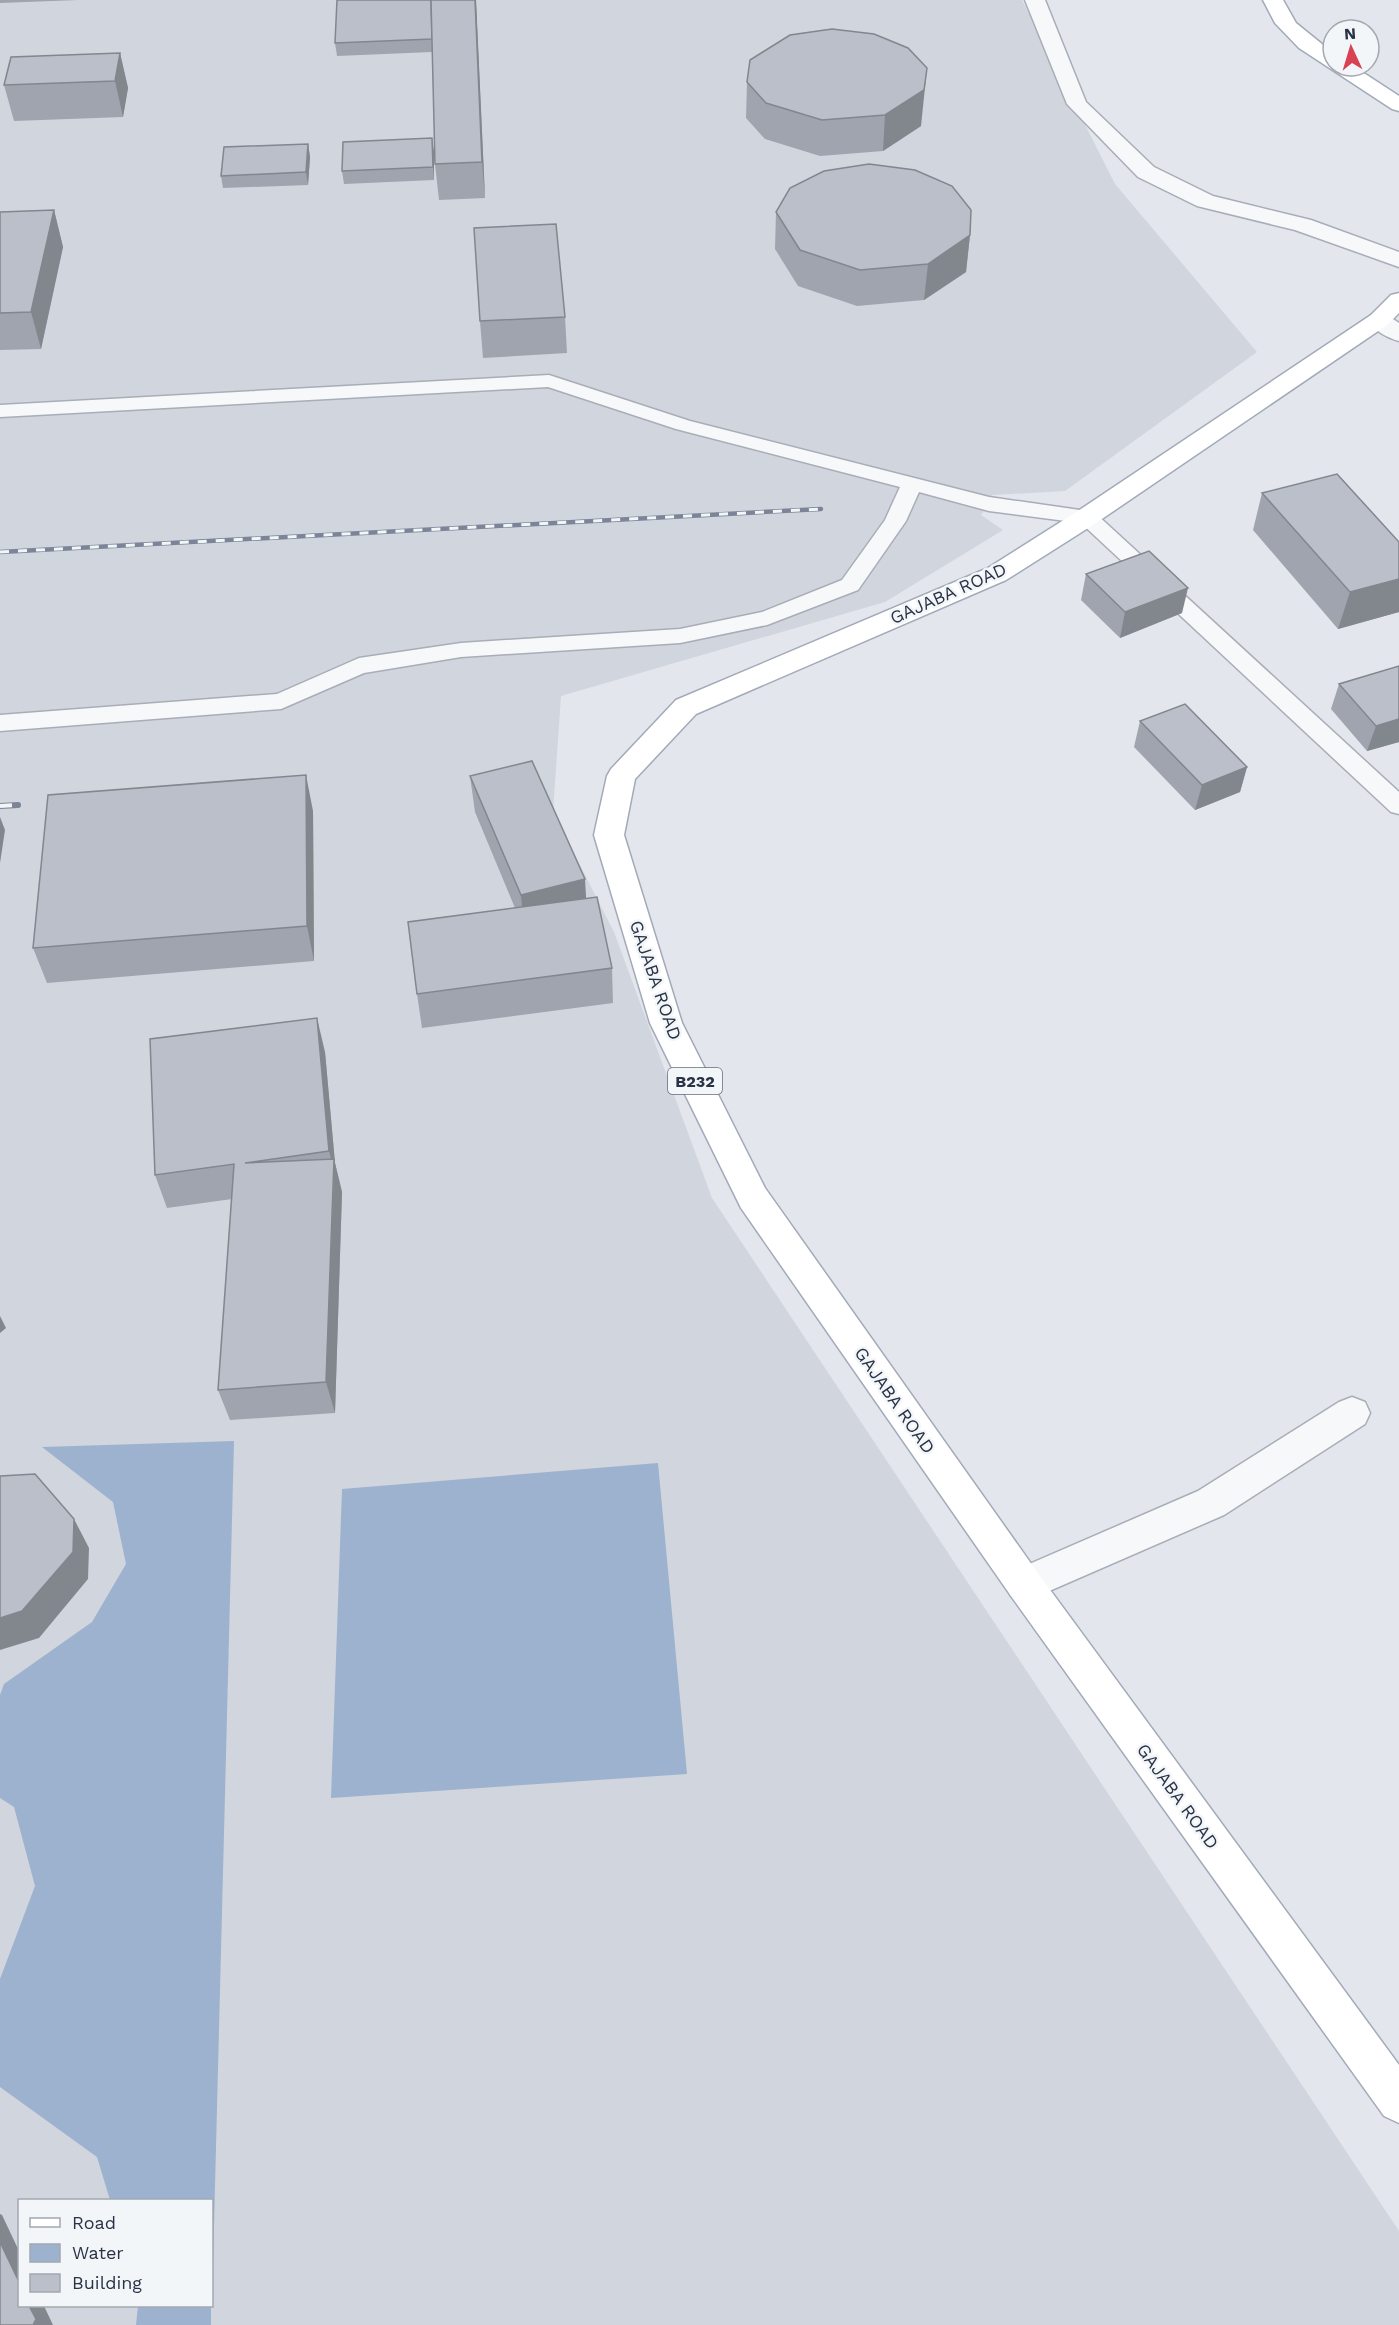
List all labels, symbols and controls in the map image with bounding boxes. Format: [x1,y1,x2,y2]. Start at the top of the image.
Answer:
north arrow [1321,18,1381,78]
text: N [1343,24,1357,43]
street label: GAJABA ROAD [887,558,1009,628]
street label: GAJABA ROAD [626,917,686,1043]
road number: B232 [668,1068,722,1094]
street label: GAJABA ROAD [850,1343,940,1457]
street label: GAJABA ROAD [1133,1739,1223,1853]
legend [18,2199,213,2307]
text: Road [72,2212,116,2233]
text: Water [72,2242,124,2263]
text: Building [72,2272,142,2293]

